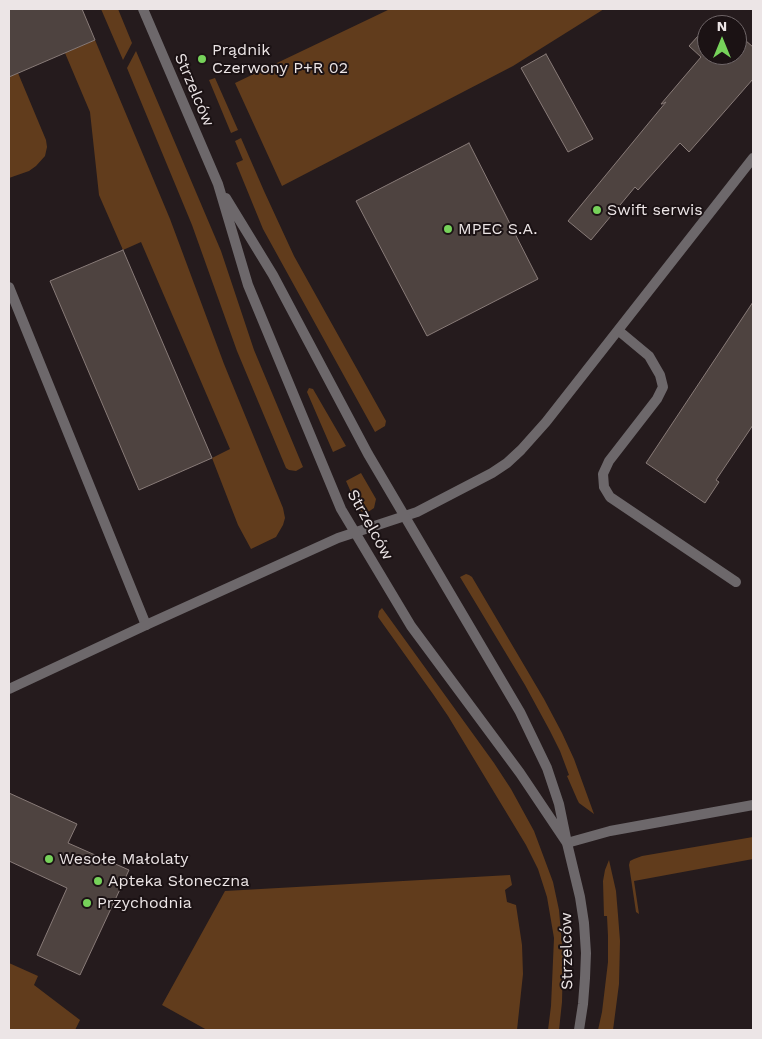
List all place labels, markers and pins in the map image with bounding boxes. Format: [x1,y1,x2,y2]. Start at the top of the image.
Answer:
place label: Prądnik Czerwony P+R 02 [212,40,348,78]
marker: Prądnik Czerwony P+R 02 [196,53,208,65]
place label: Swift serwis [607,200,703,220]
marker: Swift serwis [591,204,603,216]
place label: MPEC S.A. [458,219,537,239]
marker: MPEC S.A. [442,223,454,235]
place label: Wesołe Małolaty [59,849,189,869]
marker: Wesołe Małolaty [43,853,55,865]
place label: Apteka Słoneczna [108,871,249,891]
marker: Apteka Słoneczna [92,875,104,887]
place label: Przychodnia [97,893,192,913]
marker: Przychodnia [81,897,93,909]

